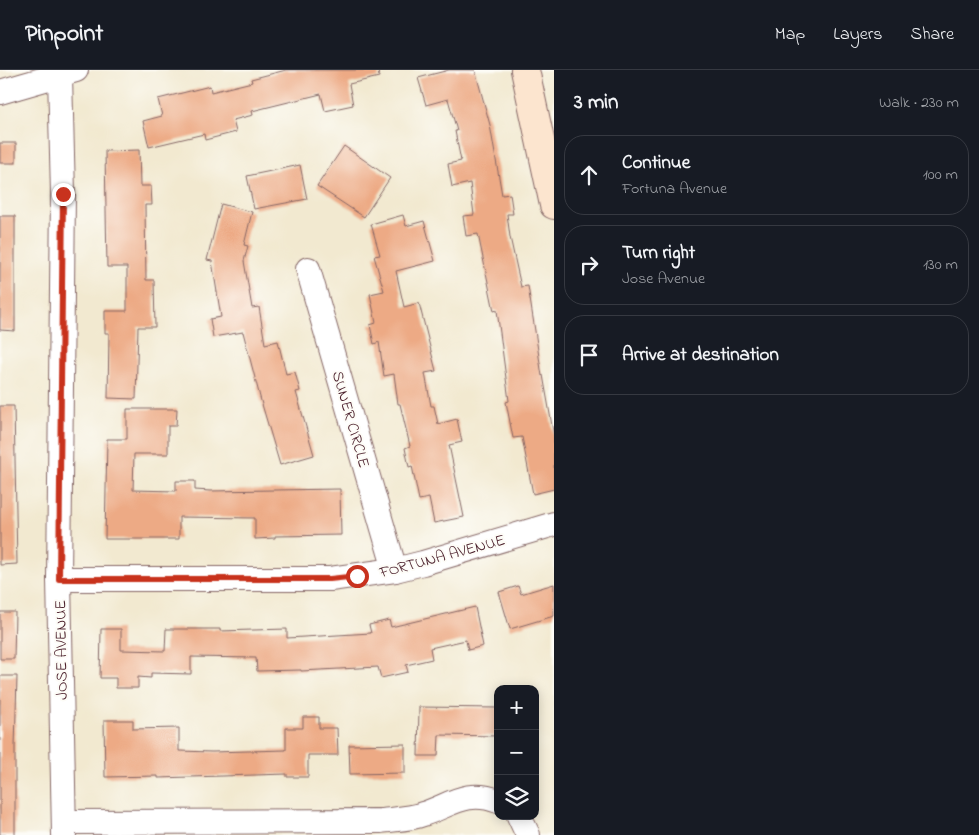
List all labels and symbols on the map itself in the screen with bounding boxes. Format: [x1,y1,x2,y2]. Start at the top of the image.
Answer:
route end [52,183,75,206]
street label: SUNER CIRCLE [325,368,375,471]
street label: FORTUNA AVENUE [376,529,508,585]
route start [346,565,369,588]
street label: JOSE AVENUE [49,600,75,700]

